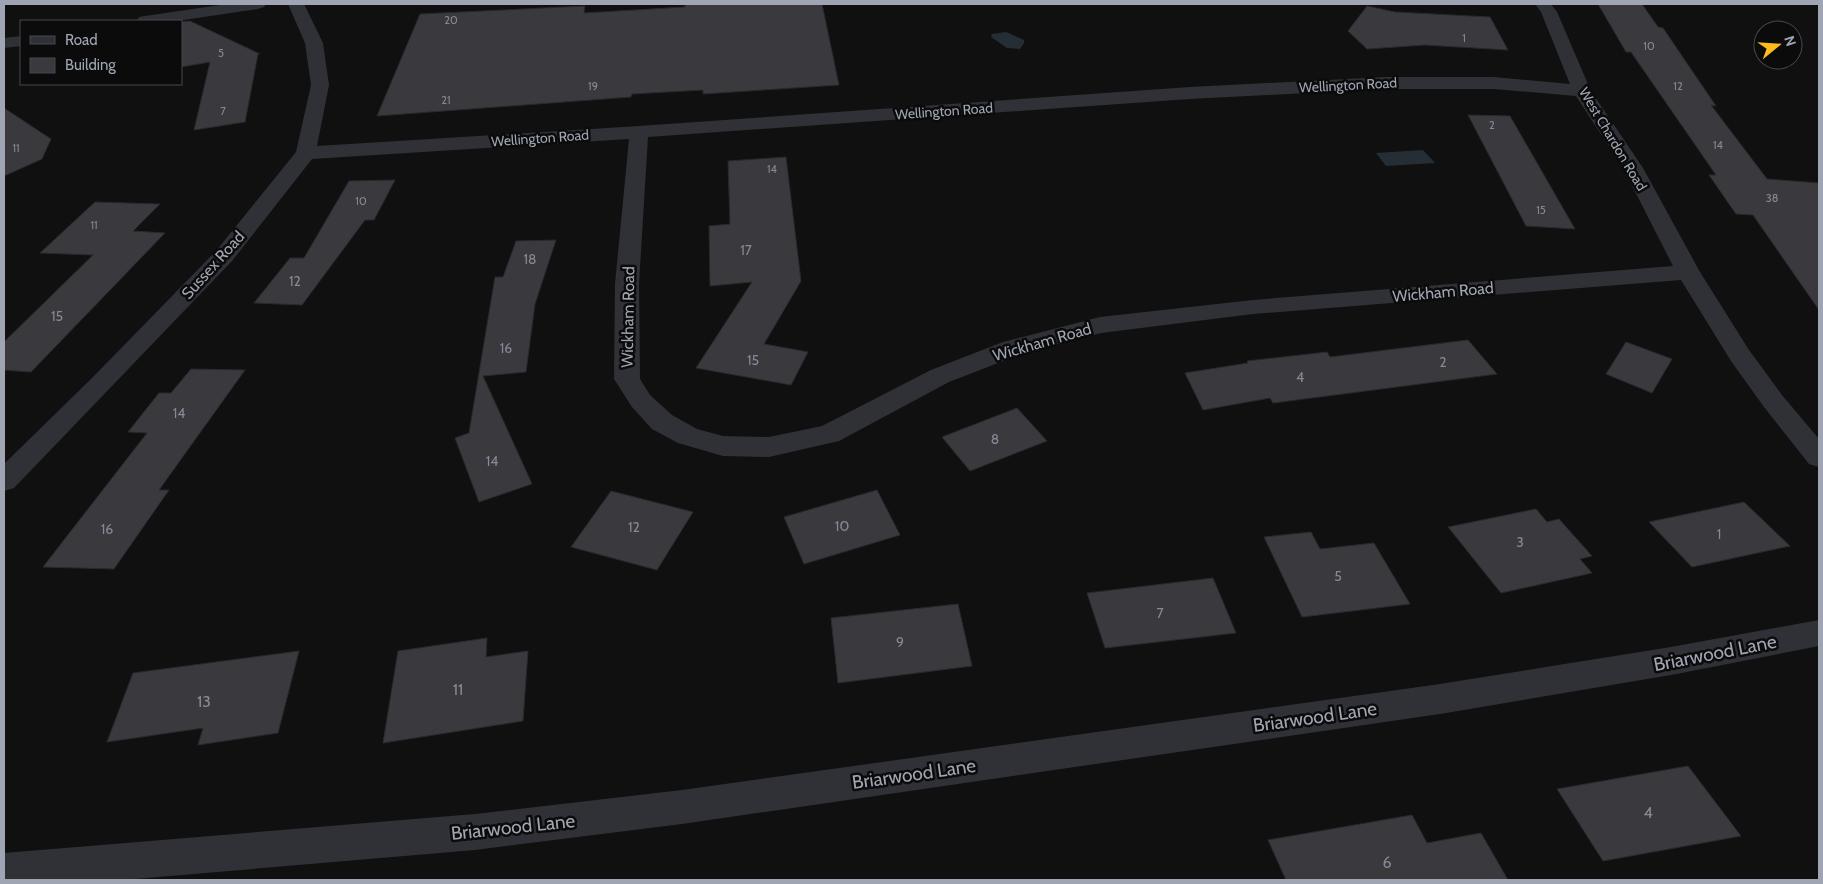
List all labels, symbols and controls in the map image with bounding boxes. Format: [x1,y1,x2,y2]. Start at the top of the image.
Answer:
house number: 20 [444,13,458,27]
legend [20,20,182,85]
north arrow [1753,20,1803,70]
text: Road [65,31,98,49]
house number: 1 [1462,31,1466,45]
text: N [1780,33,1800,48]
house number: 10 [1643,39,1655,53]
house number: 5 [218,46,224,60]
text: Building [65,56,116,74]
street label: Wellington Road [1299,73,1397,97]
house number: 19 [588,79,598,93]
house number: 12 [1673,79,1683,93]
street label: West Chardon Road [1575,84,1651,194]
house number: 21 [441,93,451,107]
street label: Wellington Road [895,99,993,123]
house number: 7 [220,104,226,118]
house number: 2 [1489,118,1495,132]
street label: Wellington Road [491,126,589,150]
house number: 14 [1713,138,1724,152]
house number: 11 [12,141,20,155]
house number: 14 [767,162,778,176]
house number: 38 [1766,191,1778,205]
house number: 10 [355,194,367,208]
house number: 15 [1536,203,1546,217]
house number: 11 [90,218,98,232]
street label: Sussex Road [178,227,248,303]
house number: 17 [740,241,752,259]
house number: 18 [523,250,537,268]
street label: Wickham Road [618,266,638,368]
house number: 12 [289,272,301,290]
street label: Wickham Road [1392,278,1494,306]
house number: 15 [51,307,63,325]
street label: Wickham Road [991,319,1093,365]
house number: 16 [500,339,512,357]
house number: 15 [747,351,759,369]
house number: 2 [1439,353,1447,371]
house number: 4 [1296,368,1304,386]
house number: 14 [173,404,185,422]
house number: 8 [991,430,999,448]
house number: 14 [486,452,498,470]
house number: 10 [835,517,849,535]
house number: 12 [628,518,640,536]
house number: 16 [101,520,113,538]
house number: 1 [1717,525,1721,543]
house number: 3 [1516,533,1524,551]
house number: 5 [1334,567,1342,585]
house number: 7 [1156,604,1164,622]
street label: Briarwood Lane [1652,630,1779,676]
house number: 9 [896,633,904,651]
house number: 11 [453,680,463,699]
house number: 13 [197,692,211,711]
street label: Briarwood Lane [1252,697,1379,737]
street label: Briarwood Lane [851,754,978,794]
house number: 4 [1643,803,1653,822]
street label: Briarwood Lane [450,809,577,845]
house number: 6 [1382,853,1392,872]

